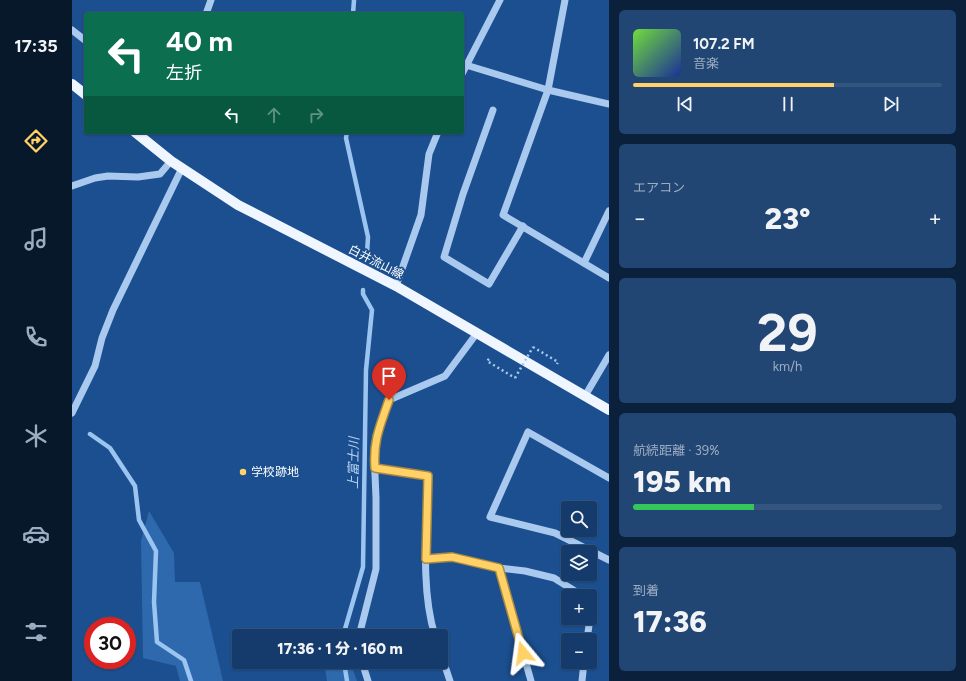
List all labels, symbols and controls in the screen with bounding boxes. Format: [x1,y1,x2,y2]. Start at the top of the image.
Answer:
text: 40 m [166,24,233,58]
icon: left [100,28,152,80]
text: 17:35 [14,35,58,57]
text: 107.2 FM [693,35,755,53]
text: 音楽 [693,56,719,71]
text: 左折 [166,62,202,84]
icon: previous [674,93,696,115]
icon: pause [777,93,799,115]
icon: next [880,93,902,115]
icon: left [221,104,243,126]
icon: ahead [263,104,285,126]
icon: right [305,104,327,126]
icon: directions [22,127,50,155]
text: エアコン [633,180,685,195]
text: 23° [765,200,810,237]
text: − [633,205,647,232]
text: + [928,205,942,232]
icon: music [22,225,50,253]
street label: 白井流山線 [346,242,406,282]
text: 29 [757,302,818,364]
icon: phone [22,323,50,351]
pin [372,359,406,400]
text: km/h [773,359,802,374]
icon: arrive [378,365,400,387]
icon: climate [22,422,50,450]
water label: 上富士川 [346,435,361,489]
text: 航続距離 · 39% [633,443,719,458]
text: 195 km [633,463,731,500]
place label: 学校跡地 [251,465,299,479]
marker: 学校跡地 [238,467,248,477]
map controls [561,501,597,669]
button: search [561,501,597,537]
icon: car [22,520,50,548]
button: layers [561,545,597,581]
text: 到着 [633,583,659,598]
button: + [561,589,597,625]
text: 17:36 [633,603,707,640]
speed limit sign: 30 [84,617,136,669]
icon: filters [22,618,50,646]
position arrow [502,632,544,674]
button: − [561,633,597,669]
text: 17:36 · 1 分 · 160 m [277,640,403,658]

